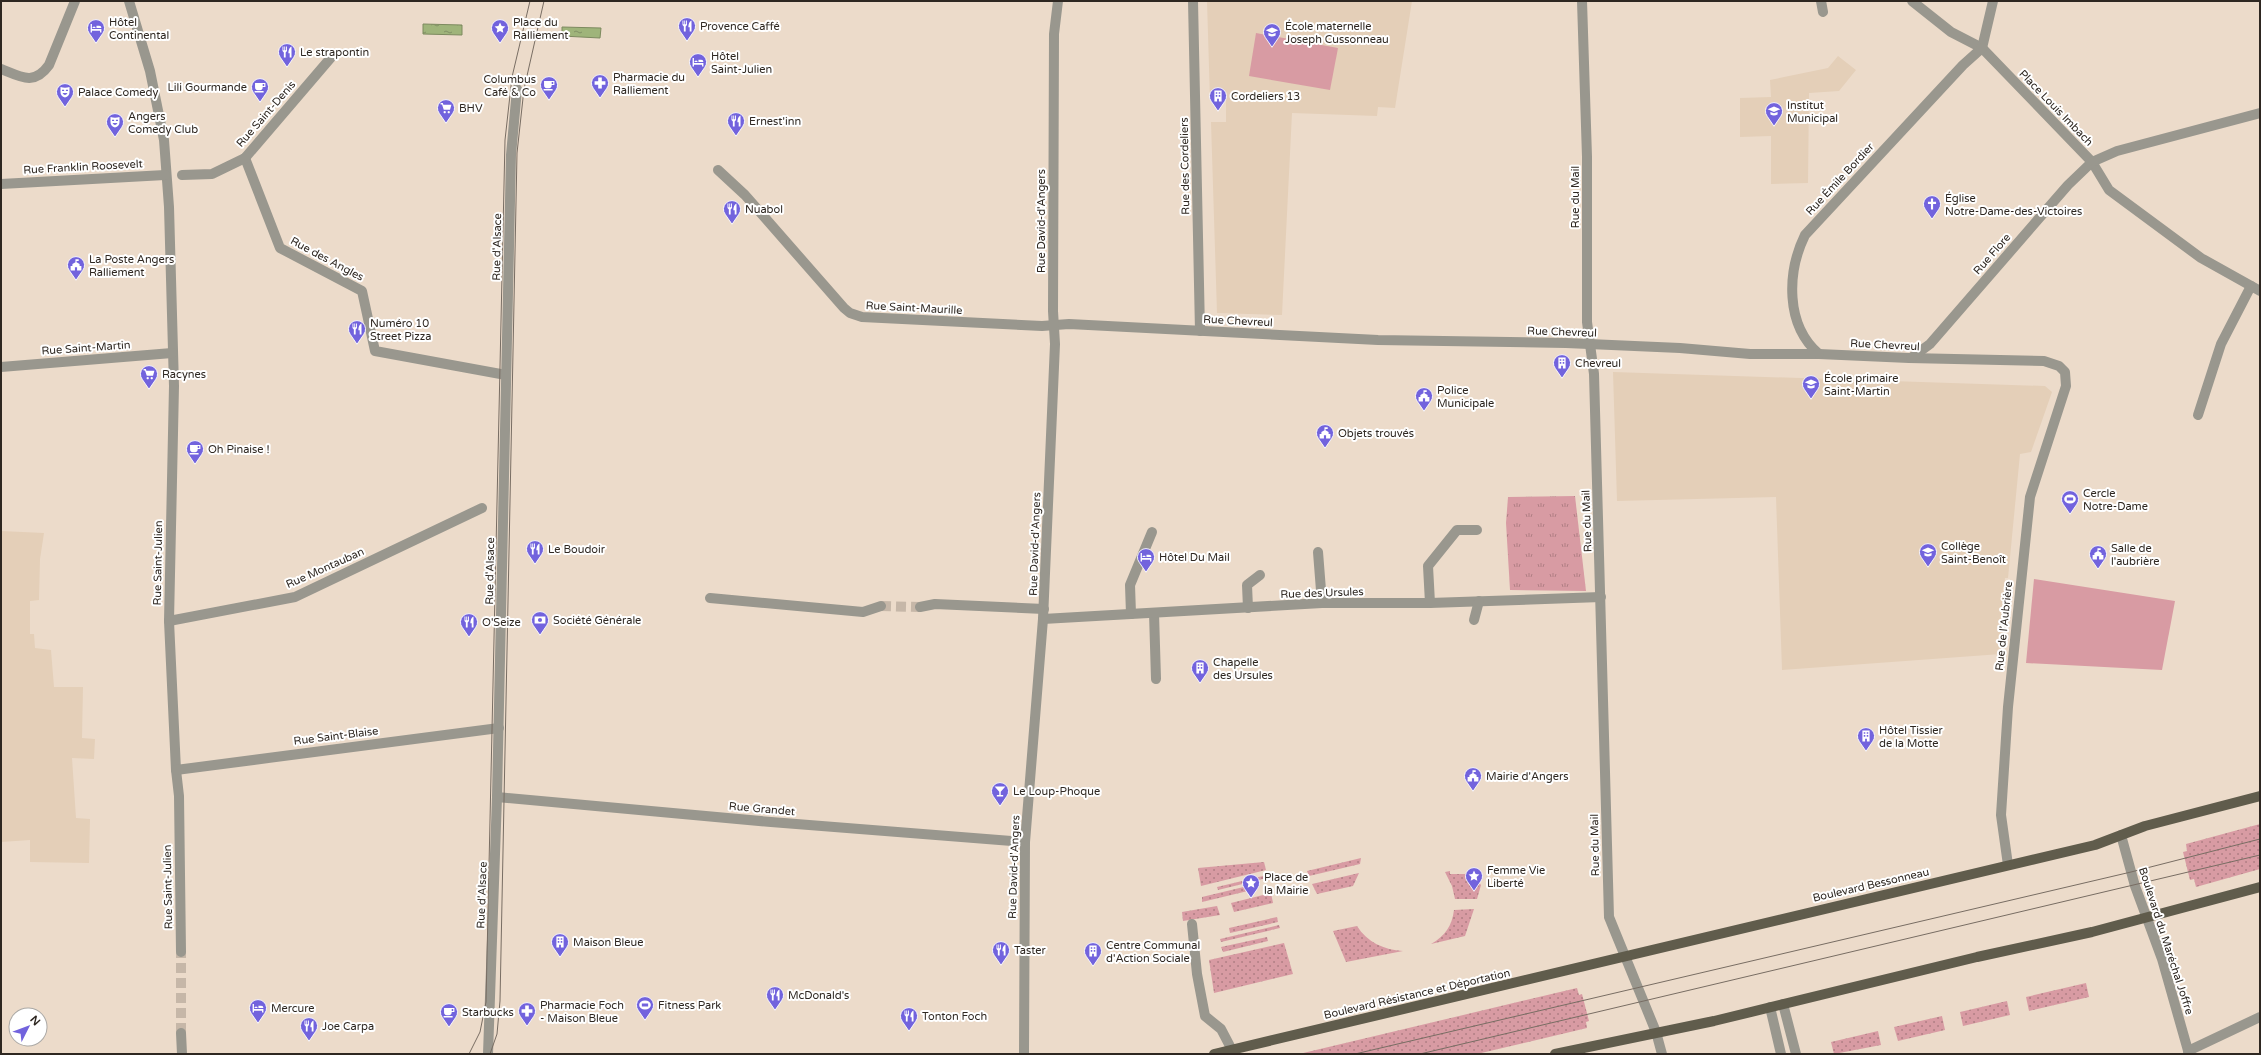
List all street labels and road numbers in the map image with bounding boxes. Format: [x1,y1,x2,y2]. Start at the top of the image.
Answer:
street label: Place Louis Imbach [2016,67,2096,149]
street label: Rue Saint-Denis [234,78,298,150]
street label: Rue des Cordeliers [1178,117,1192,215]
street label: Rue Émile Bordier [1803,139,1877,218]
street label: Rue Franklin Roosevelt [23,157,143,177]
street label: Rue du Mail [1569,166,1582,228]
street label: Rue David-d'Angers [1035,169,1048,273]
street label: Rue d'Alsace [490,213,504,281]
street label: Rue Flore [1971,231,2013,277]
street label: Rue des Angles [288,234,366,284]
street label: Rue Saint-Maurille [865,299,963,317]
street label: Rue Chevreul [1203,313,1273,329]
street label: Rue Chevreul [1527,324,1597,340]
street label: Rue Chevreul [1850,337,1920,353]
street label: Rue Saint-Martin [41,338,131,358]
street label: Rue du Mail [1579,490,1595,552]
street label: Rue David-d'Angers [1027,492,1043,596]
street label: Rue Saint-Julien [151,520,165,606]
street label: Rue d'Alsace [483,537,497,605]
street label: Rue Montauban [284,545,366,591]
street label: Rue de l'Aubrière [1993,581,2015,671]
street label: Rue des Ursules [1280,585,1364,601]
street label: Rue Saint-Blaise [293,724,379,748]
street label: Rue Grandet [728,800,796,818]
street label: Rue du Mail [1588,814,1602,876]
street label: Rue David-d'Angers [1006,815,1022,919]
street label: Rue Saint-Julien [161,844,175,930]
street label: Rue d'Alsace [474,861,490,929]
street label: Boulevard Bessonneau [1811,865,1931,905]
street label: Boulevard du Maréchal Joffre [2136,866,2196,1016]
street label: Boulevard Résistance et Déportation [1323,966,1511,1022]

